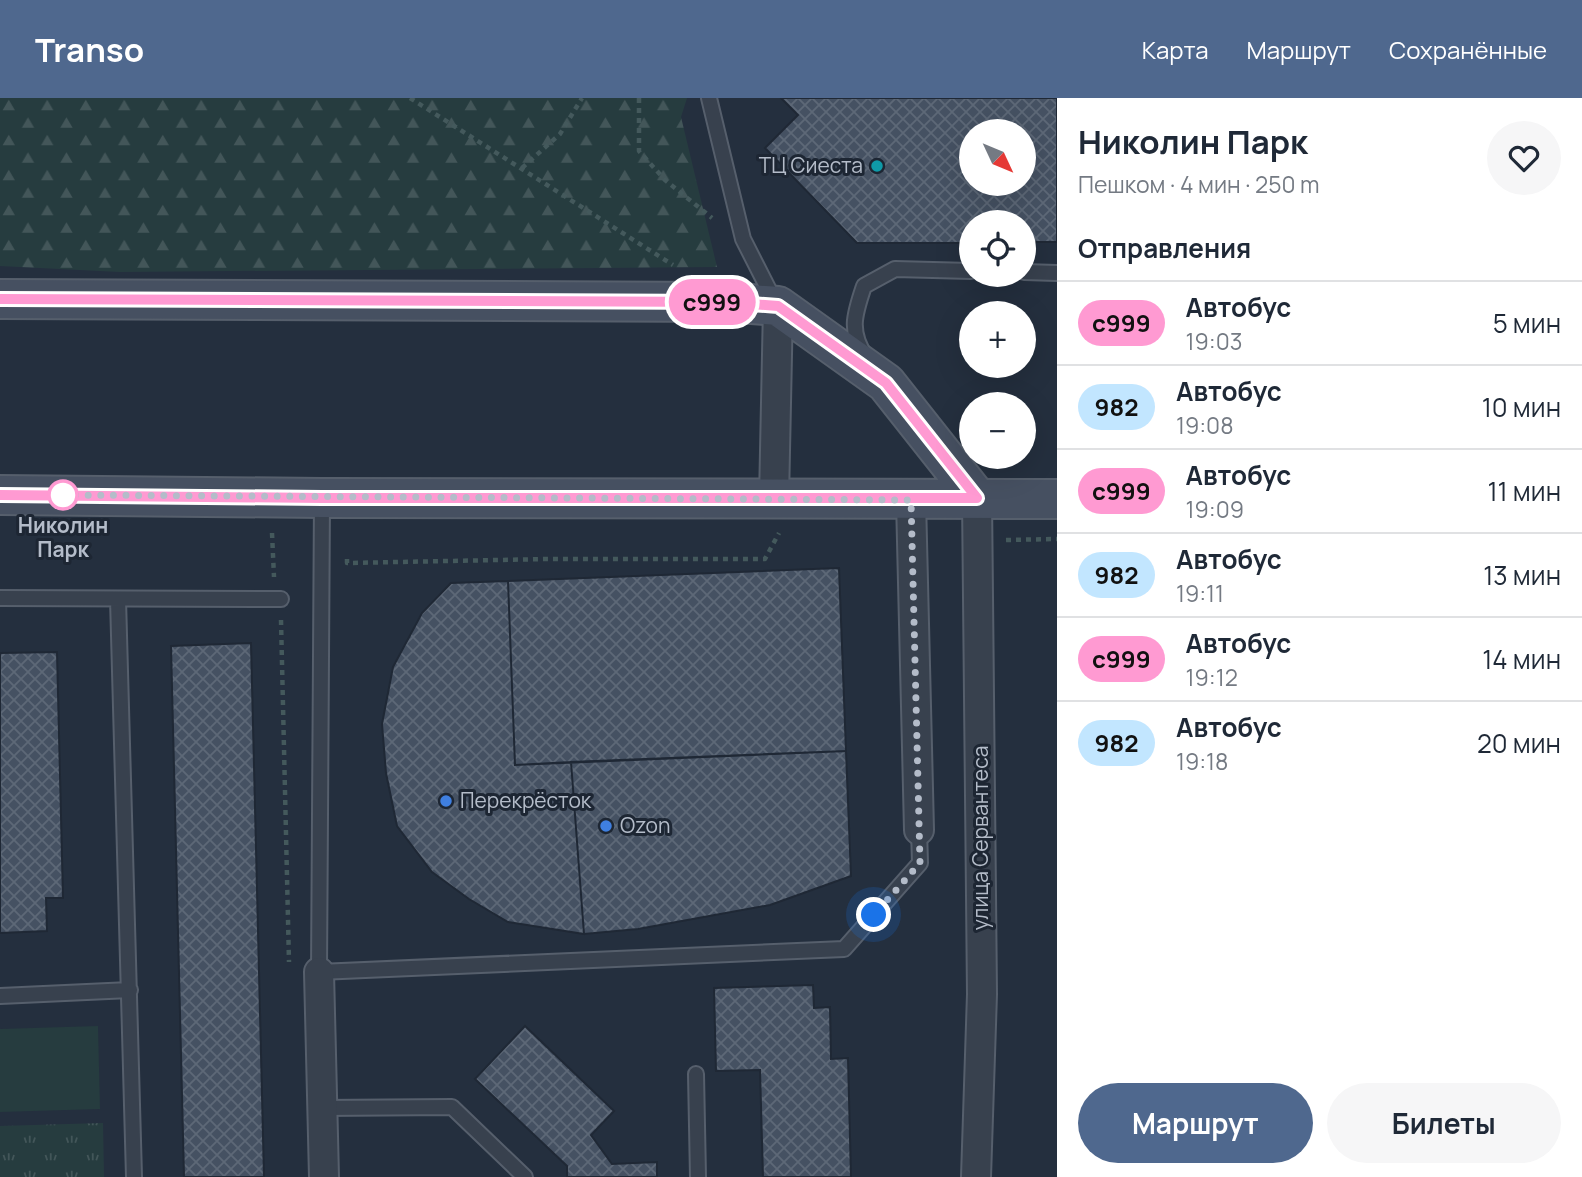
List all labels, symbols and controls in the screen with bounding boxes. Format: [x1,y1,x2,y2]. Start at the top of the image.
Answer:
text: Transo [35,27,144,72]
text: Карта [1142,33,1209,66]
text: Маршрут [1247,33,1351,66]
text: Сохранённые [1389,33,1547,66]
north arrow [959,119,1036,196]
map controls [959,119,1036,469]
text: Николин Парк [1078,119,1308,164]
button: heart [1487,121,1561,195]
place label: ТЦ Сиеста [759,151,863,179]
marker: ТЦ Сиеста [869,158,885,174]
text: Пешком · 4 мин · 250 m [1078,168,1320,200]
button: locate [959,210,1036,287]
text: Отправления [1078,230,1251,266]
line badge: с999 [663,279,761,325]
text: с999 [683,285,741,318]
text: Автобус [1186,289,1291,325]
button: + [959,301,1036,378]
text: 5 мин [1493,305,1561,341]
text: с999 [1092,306,1151,339]
text: 19:03 [1186,325,1242,357]
text: Автобус [1176,373,1282,409]
text: 10 мин [1482,389,1561,425]
text: 982 [1095,390,1138,423]
button: − [959,392,1036,469]
text: 19:08 [1176,409,1234,441]
text: Автобус [1186,457,1291,493]
text: 11 мин [1487,473,1561,509]
text: с999 [1092,474,1151,507]
marker: Николин Парк [48,480,78,510]
text: 19:09 [1186,493,1244,525]
place label: Николин Парк [18,511,108,563]
text: Автобус [1176,541,1282,577]
text: 13 мин [1483,557,1561,593]
text: 982 [1095,558,1138,591]
text: 19:11 [1176,577,1224,609]
text: Автобус [1186,625,1291,661]
text: 14 мин [1482,641,1561,677]
text: с999 [1092,642,1151,675]
text: 19:12 [1186,661,1238,693]
text: Автобус [1176,709,1282,745]
text: 20 мин [1477,725,1561,761]
text: 982 [1095,726,1138,759]
text: 19:18 [1176,745,1228,777]
street label: улица Сервантеса [966,746,994,930]
place label: Перекрёсток [460,786,592,814]
marker: Перекрёсток [438,793,454,809]
place label: Ozon [620,811,670,839]
marker: Ozon [598,818,614,834]
your location [856,897,891,932]
button: Маршрут [1078,1083,1313,1163]
button: Билеты [1327,1083,1561,1163]

